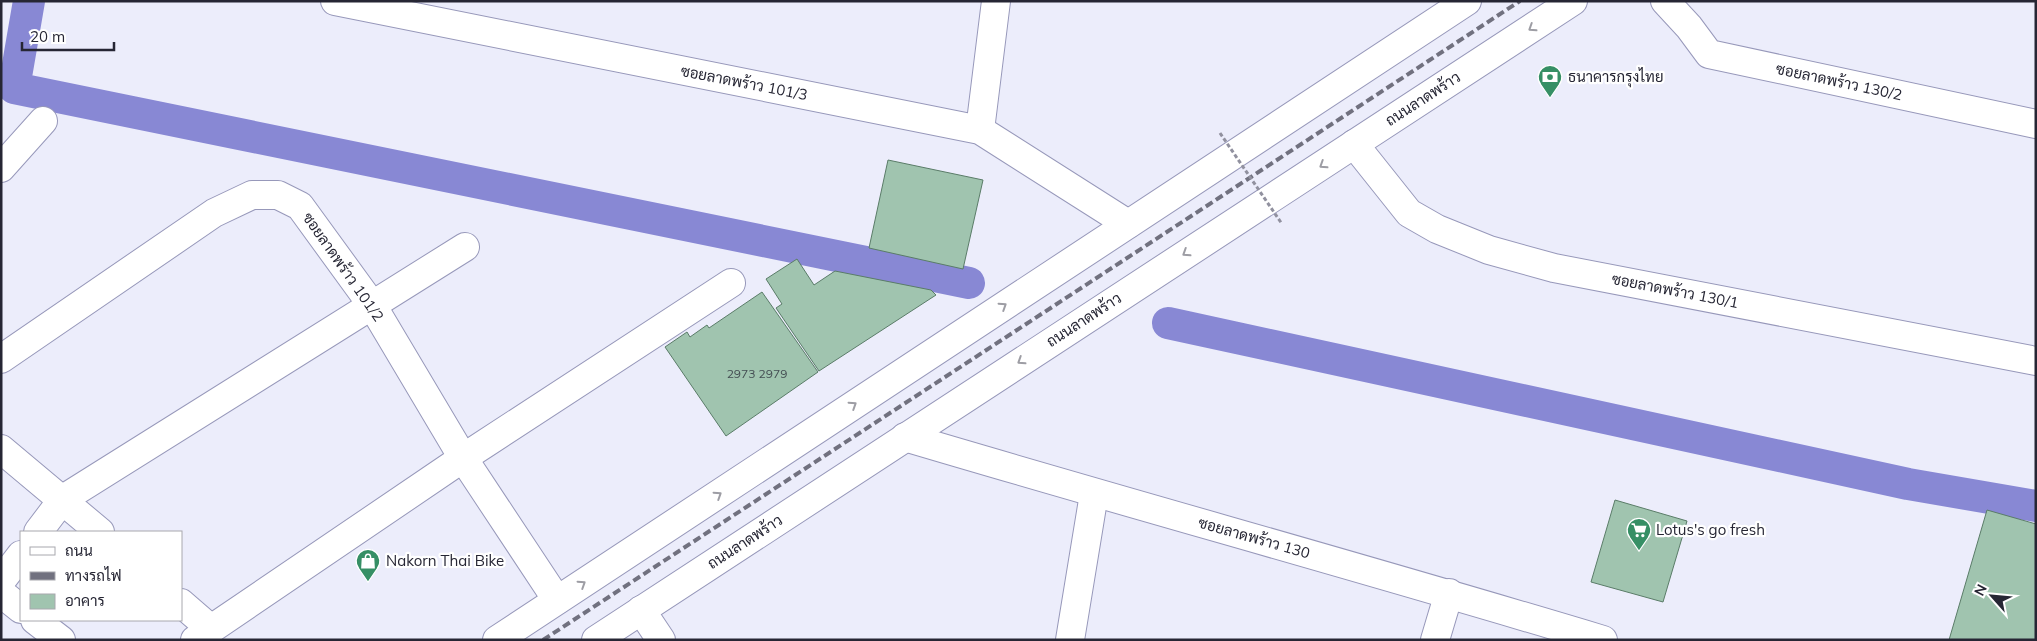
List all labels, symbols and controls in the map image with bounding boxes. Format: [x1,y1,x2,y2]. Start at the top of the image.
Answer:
scale bar [22,20,115,52]
one-way arrow [1528,22,1538,31]
text: 20 m [30,27,65,46]
street label: ซอยลาดพร้าว 130/2 [1774,59,1904,104]
street label: ซอยลาดพร้าว 101/3 [679,61,809,104]
bank icon: ธนาคารกรุงไทย [1537,64,1563,98]
street label: ถนนลาดพร้าว [1382,67,1464,130]
place label: ธนาคารกรุงไทย [1568,67,1664,88]
one-way arrow [1319,158,1328,168]
street label: ซอยลาดพร้าว 101/2 [299,209,388,325]
one-way arrow [1183,247,1192,257]
street label: ซอยลาดพร้าว 130/1 [1610,269,1740,312]
street label: ถนนลาดพร้าว [1043,288,1125,351]
one-way arrow [998,303,1007,312]
one-way arrow [1017,355,1027,364]
house number: 2973 2979 [727,366,787,381]
one-way arrow [848,402,857,412]
one-way arrow [712,492,721,501]
street label: ถนนลาดพร้าว [704,510,786,573]
street label: ซอยลาดพร้าว 130 [1196,512,1312,563]
supermarket icon: Lotus's go fresh [1626,517,1652,551]
place label: Lotus's go fresh [1656,520,1765,539]
legend [20,531,182,621]
text: ถนน [65,541,93,560]
shop icon: Nakorn Thai Bike [355,548,381,582]
place label: Nakorn Thai Bike [386,551,504,570]
text: ทางรถไฟ [65,566,122,585]
north arrow [1967,571,2017,621]
one-way arrow [576,581,586,590]
text: N [1970,581,1991,599]
text: อาคาร [65,591,105,610]

